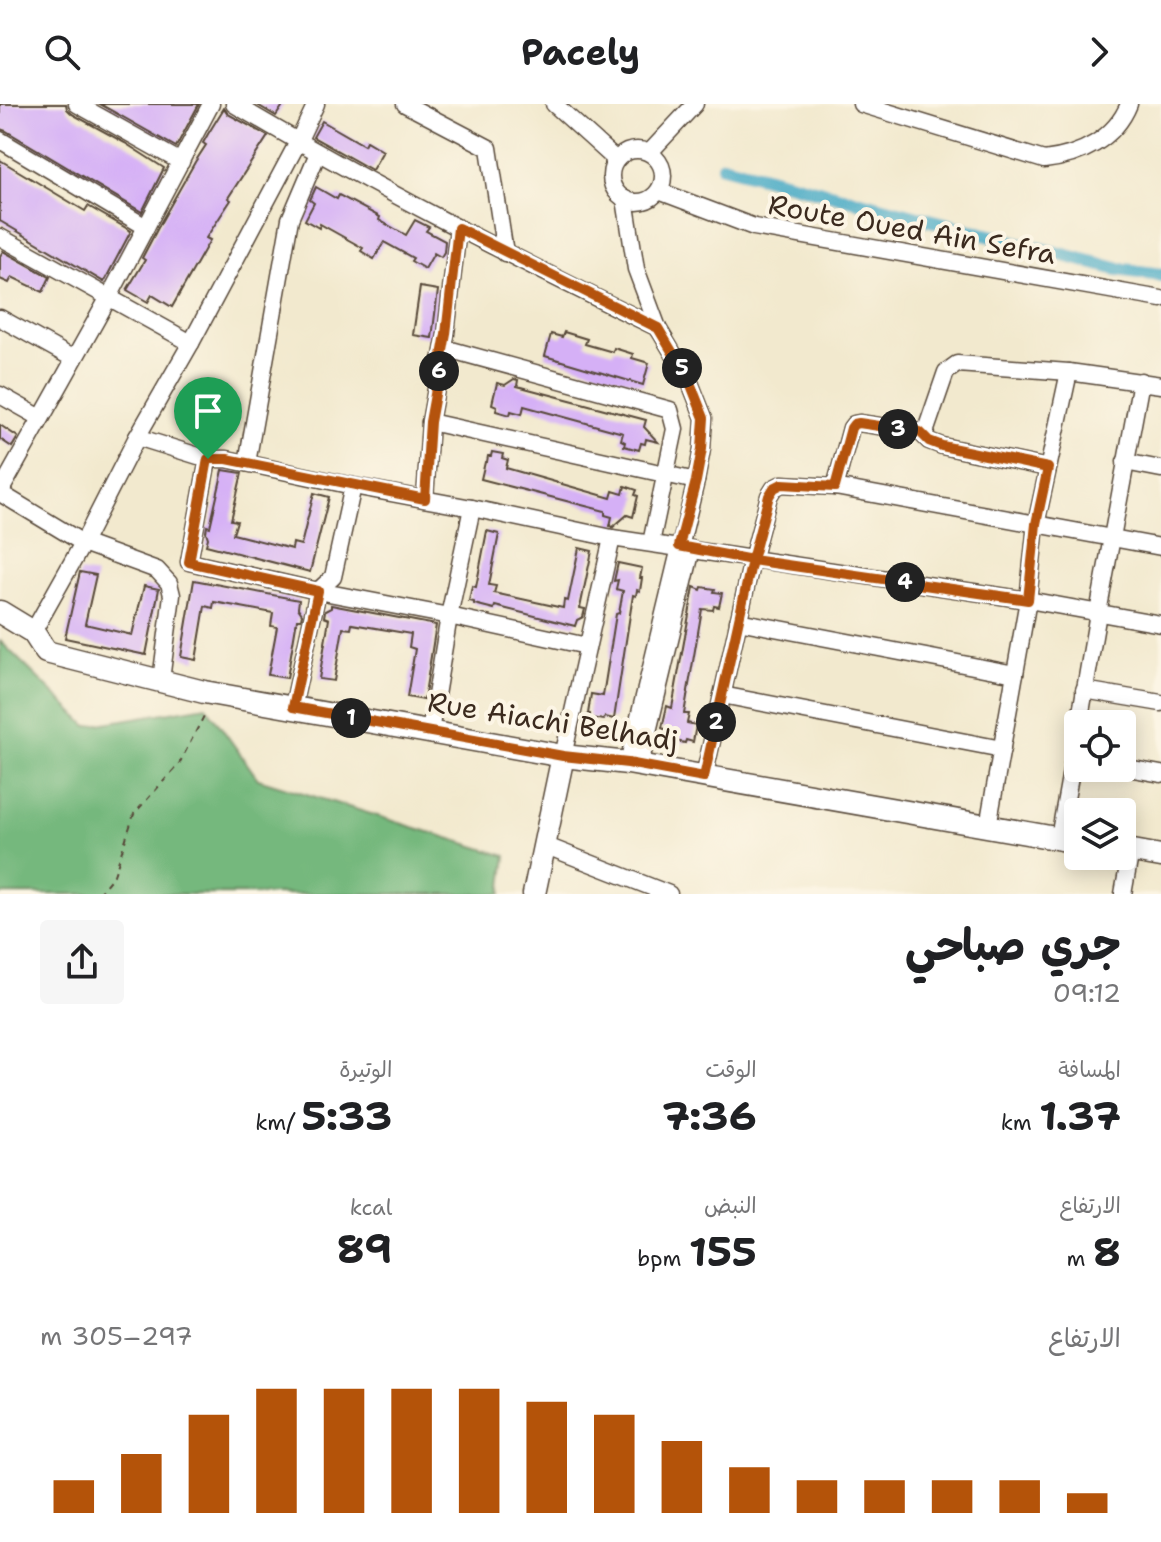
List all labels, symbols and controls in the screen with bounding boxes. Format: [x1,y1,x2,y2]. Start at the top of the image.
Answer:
text: Pacely [521,28,640,77]
icon: search [40,30,84,74]
icon: forward [1077,30,1121,74]
street label: Route Oued Ain Sefra [765,185,1059,273]
pin: 5 [662,348,702,388]
pin: 6 [419,351,459,391]
text: 5 [675,353,689,382]
text: 6 [431,356,447,385]
pin [174,377,242,459]
icon: arrive [186,389,230,433]
pin: 3 [878,409,918,449]
text: 3 [890,414,906,443]
pin: 4 [885,562,925,602]
text: 4 [897,567,913,596]
street label: Rue Aiachi Belhadj [425,682,681,760]
pin: 1 [331,698,371,738]
pin: 2 [696,702,736,742]
text: 1 [346,703,356,732]
text: 2 [708,707,724,736]
map controls [1064,710,1136,870]
button: locate [1064,710,1136,782]
button: layers [1064,798,1136,870]
text: جري صباحي [905,915,1121,974]
button: share [40,920,124,1004]
text: 09:12 [1053,975,1121,1010]
text: الوتيرة [339,1055,392,1084]
text: الوقت [705,1055,757,1084]
text: المسافة [1058,1055,1121,1084]
text: 5:33 [302,1089,392,1143]
text: 7:36 [662,1089,757,1143]
text: 1.37 [1039,1089,1121,1143]
text: /km [255,1108,302,1137]
text: km [1001,1108,1039,1137]
text: النبض [704,1191,757,1220]
text: الارتفاع [1059,1191,1121,1220]
text: kcal [350,1193,392,1222]
text: 89 [337,1222,392,1276]
text: 155 [689,1225,757,1279]
text: 8 [1093,1225,1121,1279]
text: bpm [637,1244,689,1273]
text: m [1067,1244,1093,1273]
text: 297–305 m [40,1318,193,1353]
text: الارتفاع [1048,1320,1121,1355]

